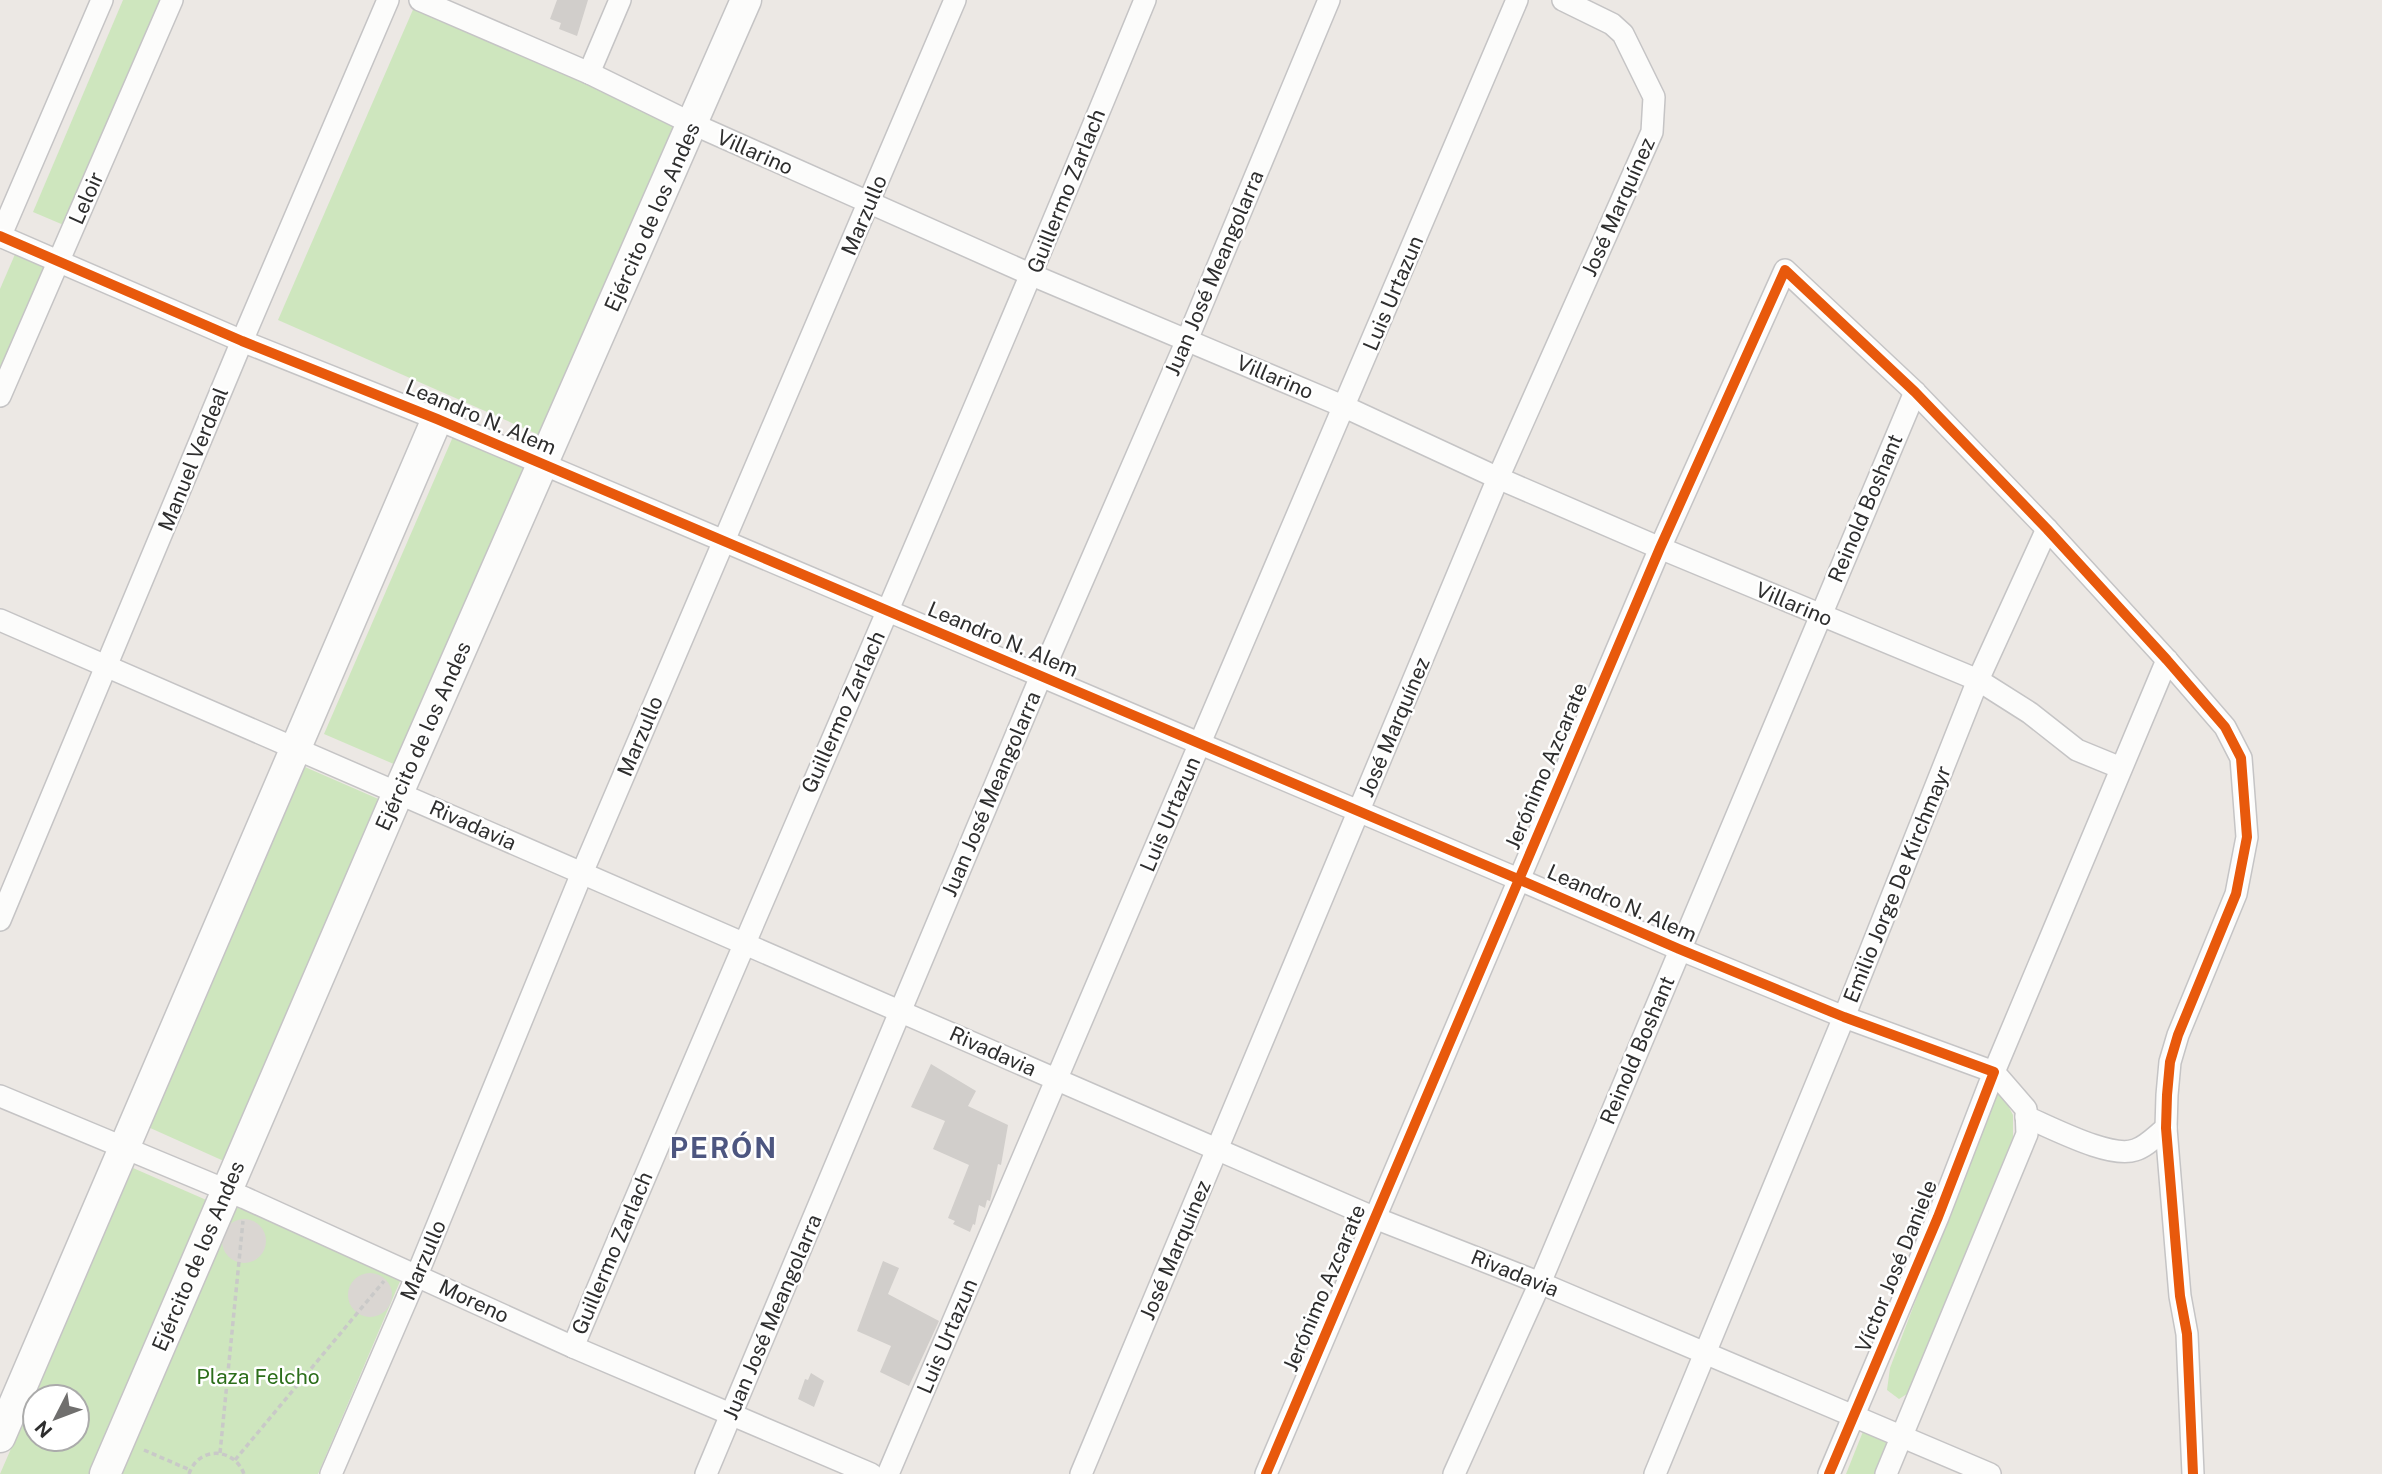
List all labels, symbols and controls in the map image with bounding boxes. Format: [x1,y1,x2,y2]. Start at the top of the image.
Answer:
street label: Guillermo Zarlach [1022,105,1110,277]
street label: Ejército de los Andes [599,119,705,315]
street label: Villarino [713,124,797,180]
street label: José Marquínez [1576,134,1660,280]
street label: Juan José Meangolarra [1159,167,1269,379]
street label: Leloir [63,168,109,228]
street label: Marzullo [836,171,892,259]
street label: Luis Urtazun [1358,232,1428,354]
street label: Villarino [1233,350,1317,404]
street label: Leandro N. Alem [402,374,560,460]
street label: Manuel Verdeal [153,384,233,534]
street label: Reinold Boshant [1822,430,1908,586]
street label: Villarino [1752,577,1836,631]
street label: Leandro N. Alem [924,596,1082,682]
street label: Guillermo Zarlach [796,627,890,797]
street label: Ejército de los Andes [370,638,476,834]
street label: José Marquínez [1353,653,1435,801]
street label: Jerónimo Azcarate [1500,679,1592,853]
street label: Juan José Meangolarra [936,688,1046,900]
street label: Marzullo [612,692,668,780]
street label: Luis Urtazun [1135,753,1205,875]
street label: Emilio Jorge De Kirchmayr [1838,762,1956,1006]
street label: Rivadavia [426,795,520,855]
street label: Leandro N. Alem [1543,859,1701,947]
street label: Reinold Boshant [1594,972,1680,1128]
street label: Rivadavia [946,1021,1040,1081]
district label: PERÓN [670,1131,778,1164]
street label: Ejército de los Andes [147,1157,249,1355]
street label: Guillermo Zarlach [566,1168,658,1338]
street label: José Marquínez [1134,1176,1216,1324]
street label: Víctor José Daniele [1850,1176,1942,1356]
street label: Jerónimo Azcarate [1278,1201,1370,1375]
street label: Juan José Meangolarra [717,1211,827,1423]
street label: Marzullo [395,1216,451,1304]
street label: Rivadavia [1467,1244,1563,1302]
street label: Moreno [435,1274,513,1328]
street label: Luis Urtazun [912,1275,982,1397]
park label: Plaza Felcho [196,1364,320,1389]
north arrow [21,1383,91,1453]
text: N [30,1416,57,1442]

